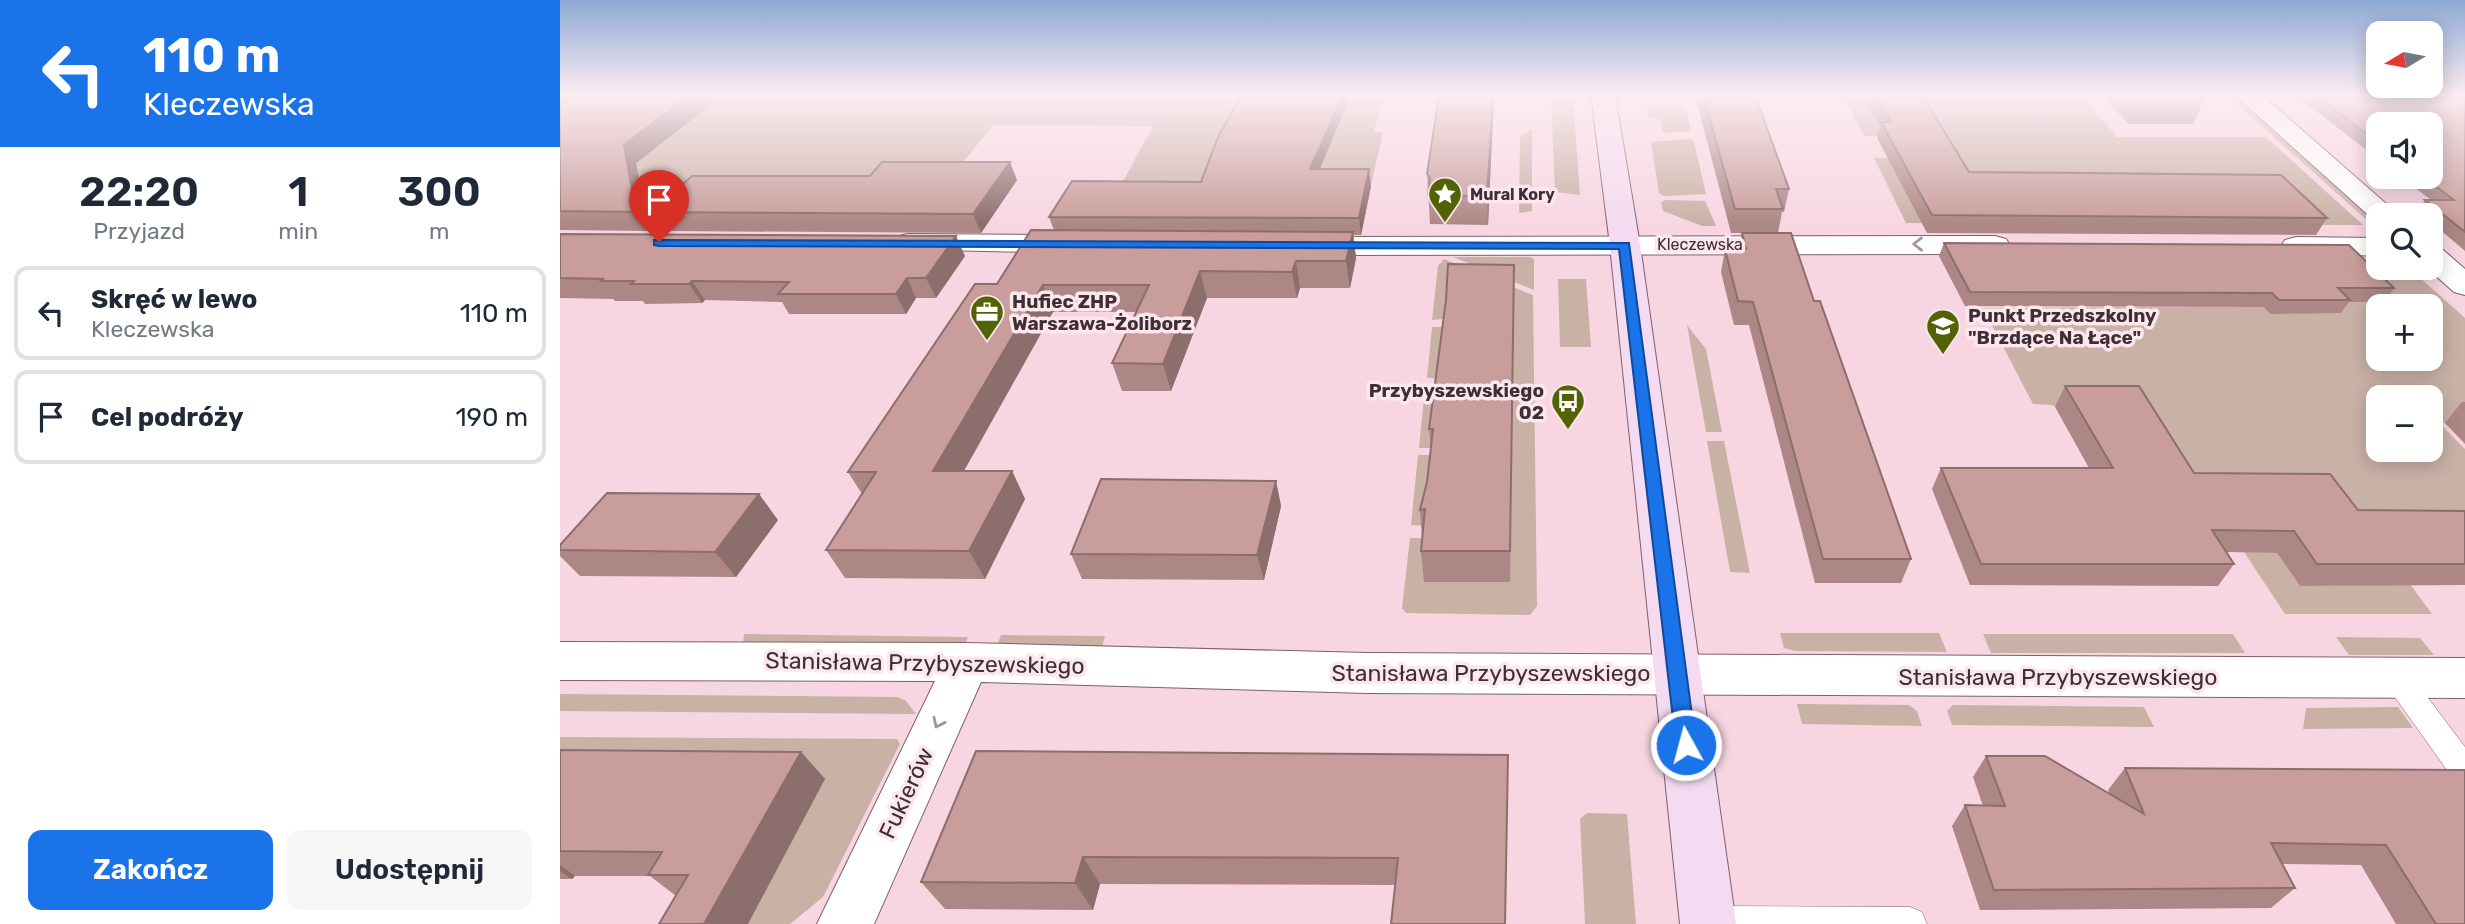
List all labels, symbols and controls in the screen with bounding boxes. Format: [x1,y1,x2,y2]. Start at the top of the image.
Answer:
north arrow [2366,21,2443,98]
map controls [2366,21,2443,462]
text: 110 m [143,26,280,84]
icon: left [28,28,119,119]
text: Kleczewska [143,85,315,123]
button: sound [2366,112,2443,189]
text: 22:20 [79,167,199,217]
text: 1 [288,167,308,217]
text: 300 [398,167,481,217]
pin [629,170,689,242]
place icon: Mural Kory [1426,175,1464,224]
icon: arrive [640,181,678,219]
place label: Mural Kory [1470,185,1555,204]
button: search [2366,203,2443,280]
text: Przyjazd [93,217,185,245]
text: min [278,217,318,245]
text: m [429,217,449,245]
street label: Kleczewska [1657,235,1743,254]
one-way arrow [1912,236,1923,252]
text: Skręć w lewo [91,284,257,315]
place label: Hufiec ZHP Warszawa-Żoliborz [1012,290,1192,335]
office icon: Hufiec ZHP Warszawa-Żoliborz [968,293,1006,342]
icon: left [32,294,70,332]
button: + [2366,294,2443,371]
text: 110 m [460,298,528,329]
place label: Punkt Przedszkolny "Brzdące Na Łące" [1968,304,2157,349]
school or university icon: Punkt Przedszkolny "Brzdące Na Łące" [1924,307,1962,356]
text: Kleczewska [91,315,214,343]
place label: Przybyszewskiego 02 [1369,379,1544,424]
bus stop icon: Przybyszewskiego 02 [1549,382,1587,431]
button: − [2366,385,2443,462]
icon: arrive [32,398,70,436]
text: Cel podróży [91,402,244,433]
text: 190 m [455,402,528,433]
street label: Stanisława Przybyszewskiego [765,646,1085,680]
street label: Stanisława Przybyszewskiego [1331,659,1651,687]
street label: Stanisława Przybyszewskiego [1898,663,2218,691]
position arrow [1649,708,1723,782]
one-way arrow [932,716,946,728]
street label: Fukierów [873,743,939,843]
button: Zakończ [28,830,273,910]
button: Udostępnij [287,830,532,910]

